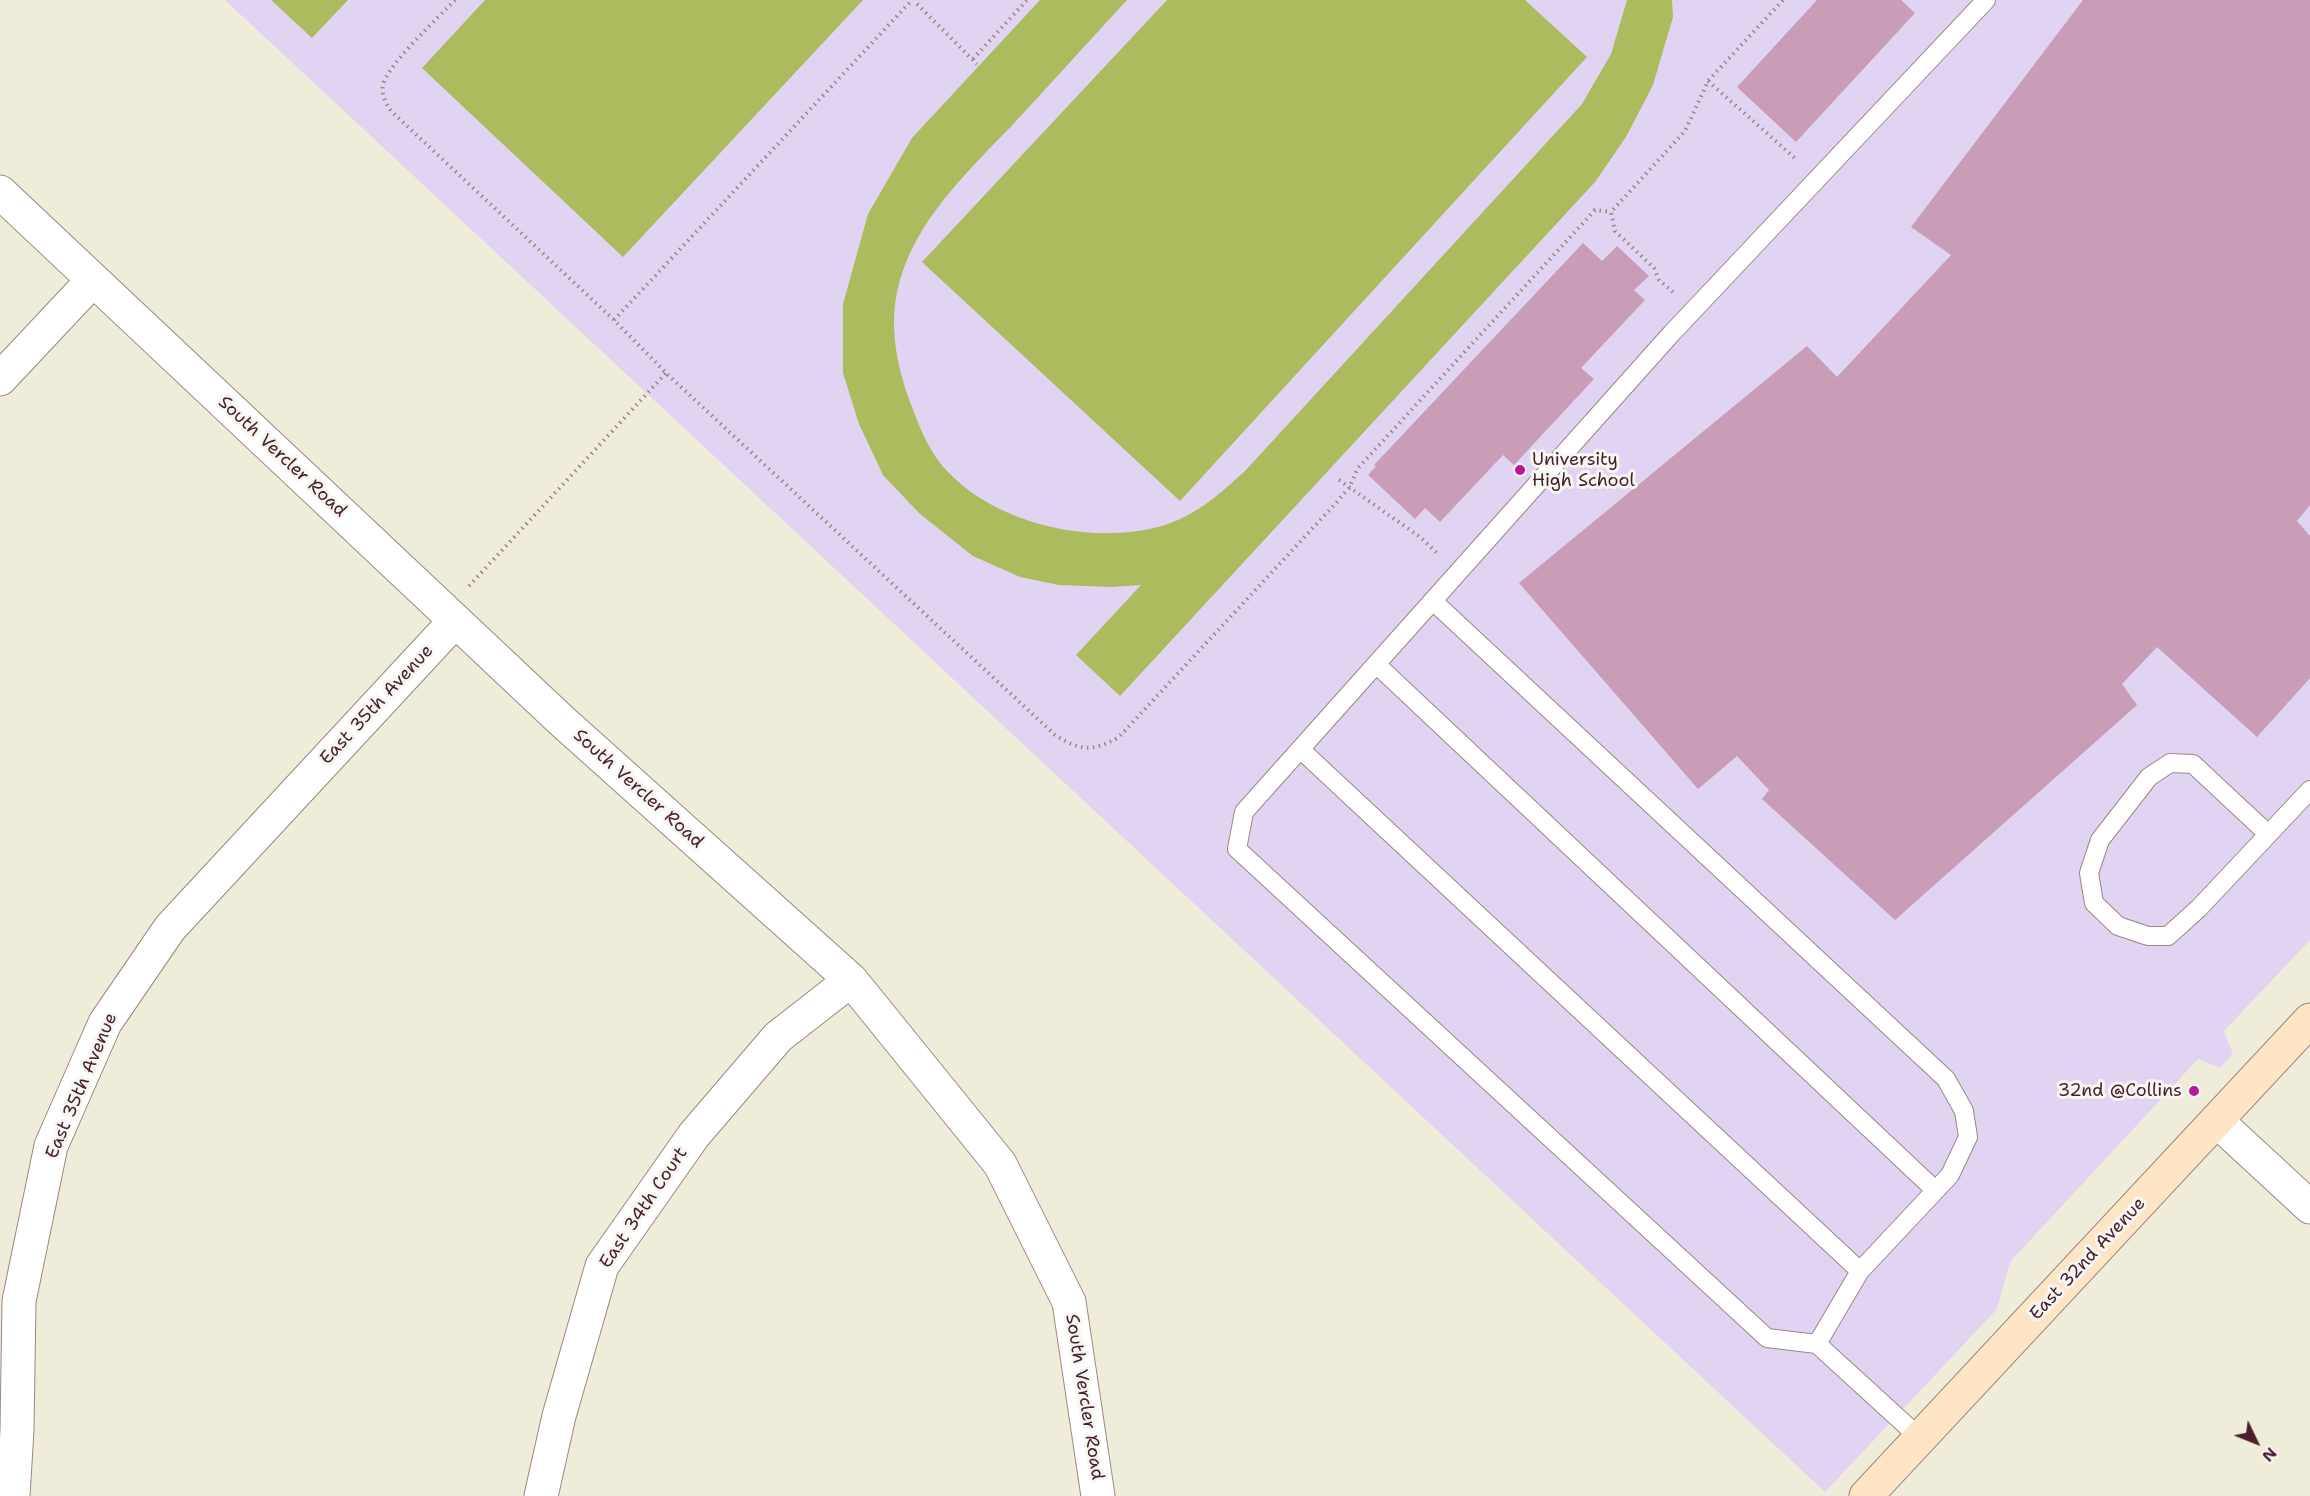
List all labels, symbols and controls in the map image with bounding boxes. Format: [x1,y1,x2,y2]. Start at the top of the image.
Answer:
street label: South Vercler Road [213,392,351,522]
place label: University High School [1532,449,1635,492]
marker: University High School [1513,463,1527,477]
street label: East 35th Avenue [316,641,438,769]
street label: South Vercler Road [568,725,708,853]
street label: East 35th Avenue [42,1010,122,1162]
place label: 32nd @Collins [2058,1080,2182,1102]
marker: 32nd @Collins [2187,1084,2201,1098]
street label: East 34th Court [595,1143,693,1273]
street label: East 32nd Avenue [2026,1193,2150,1325]
street label: South Vercler Road [1060,1312,1108,1482]
north arrow [2226,1412,2286,1472]
text: N [2258,1443,2282,1466]

